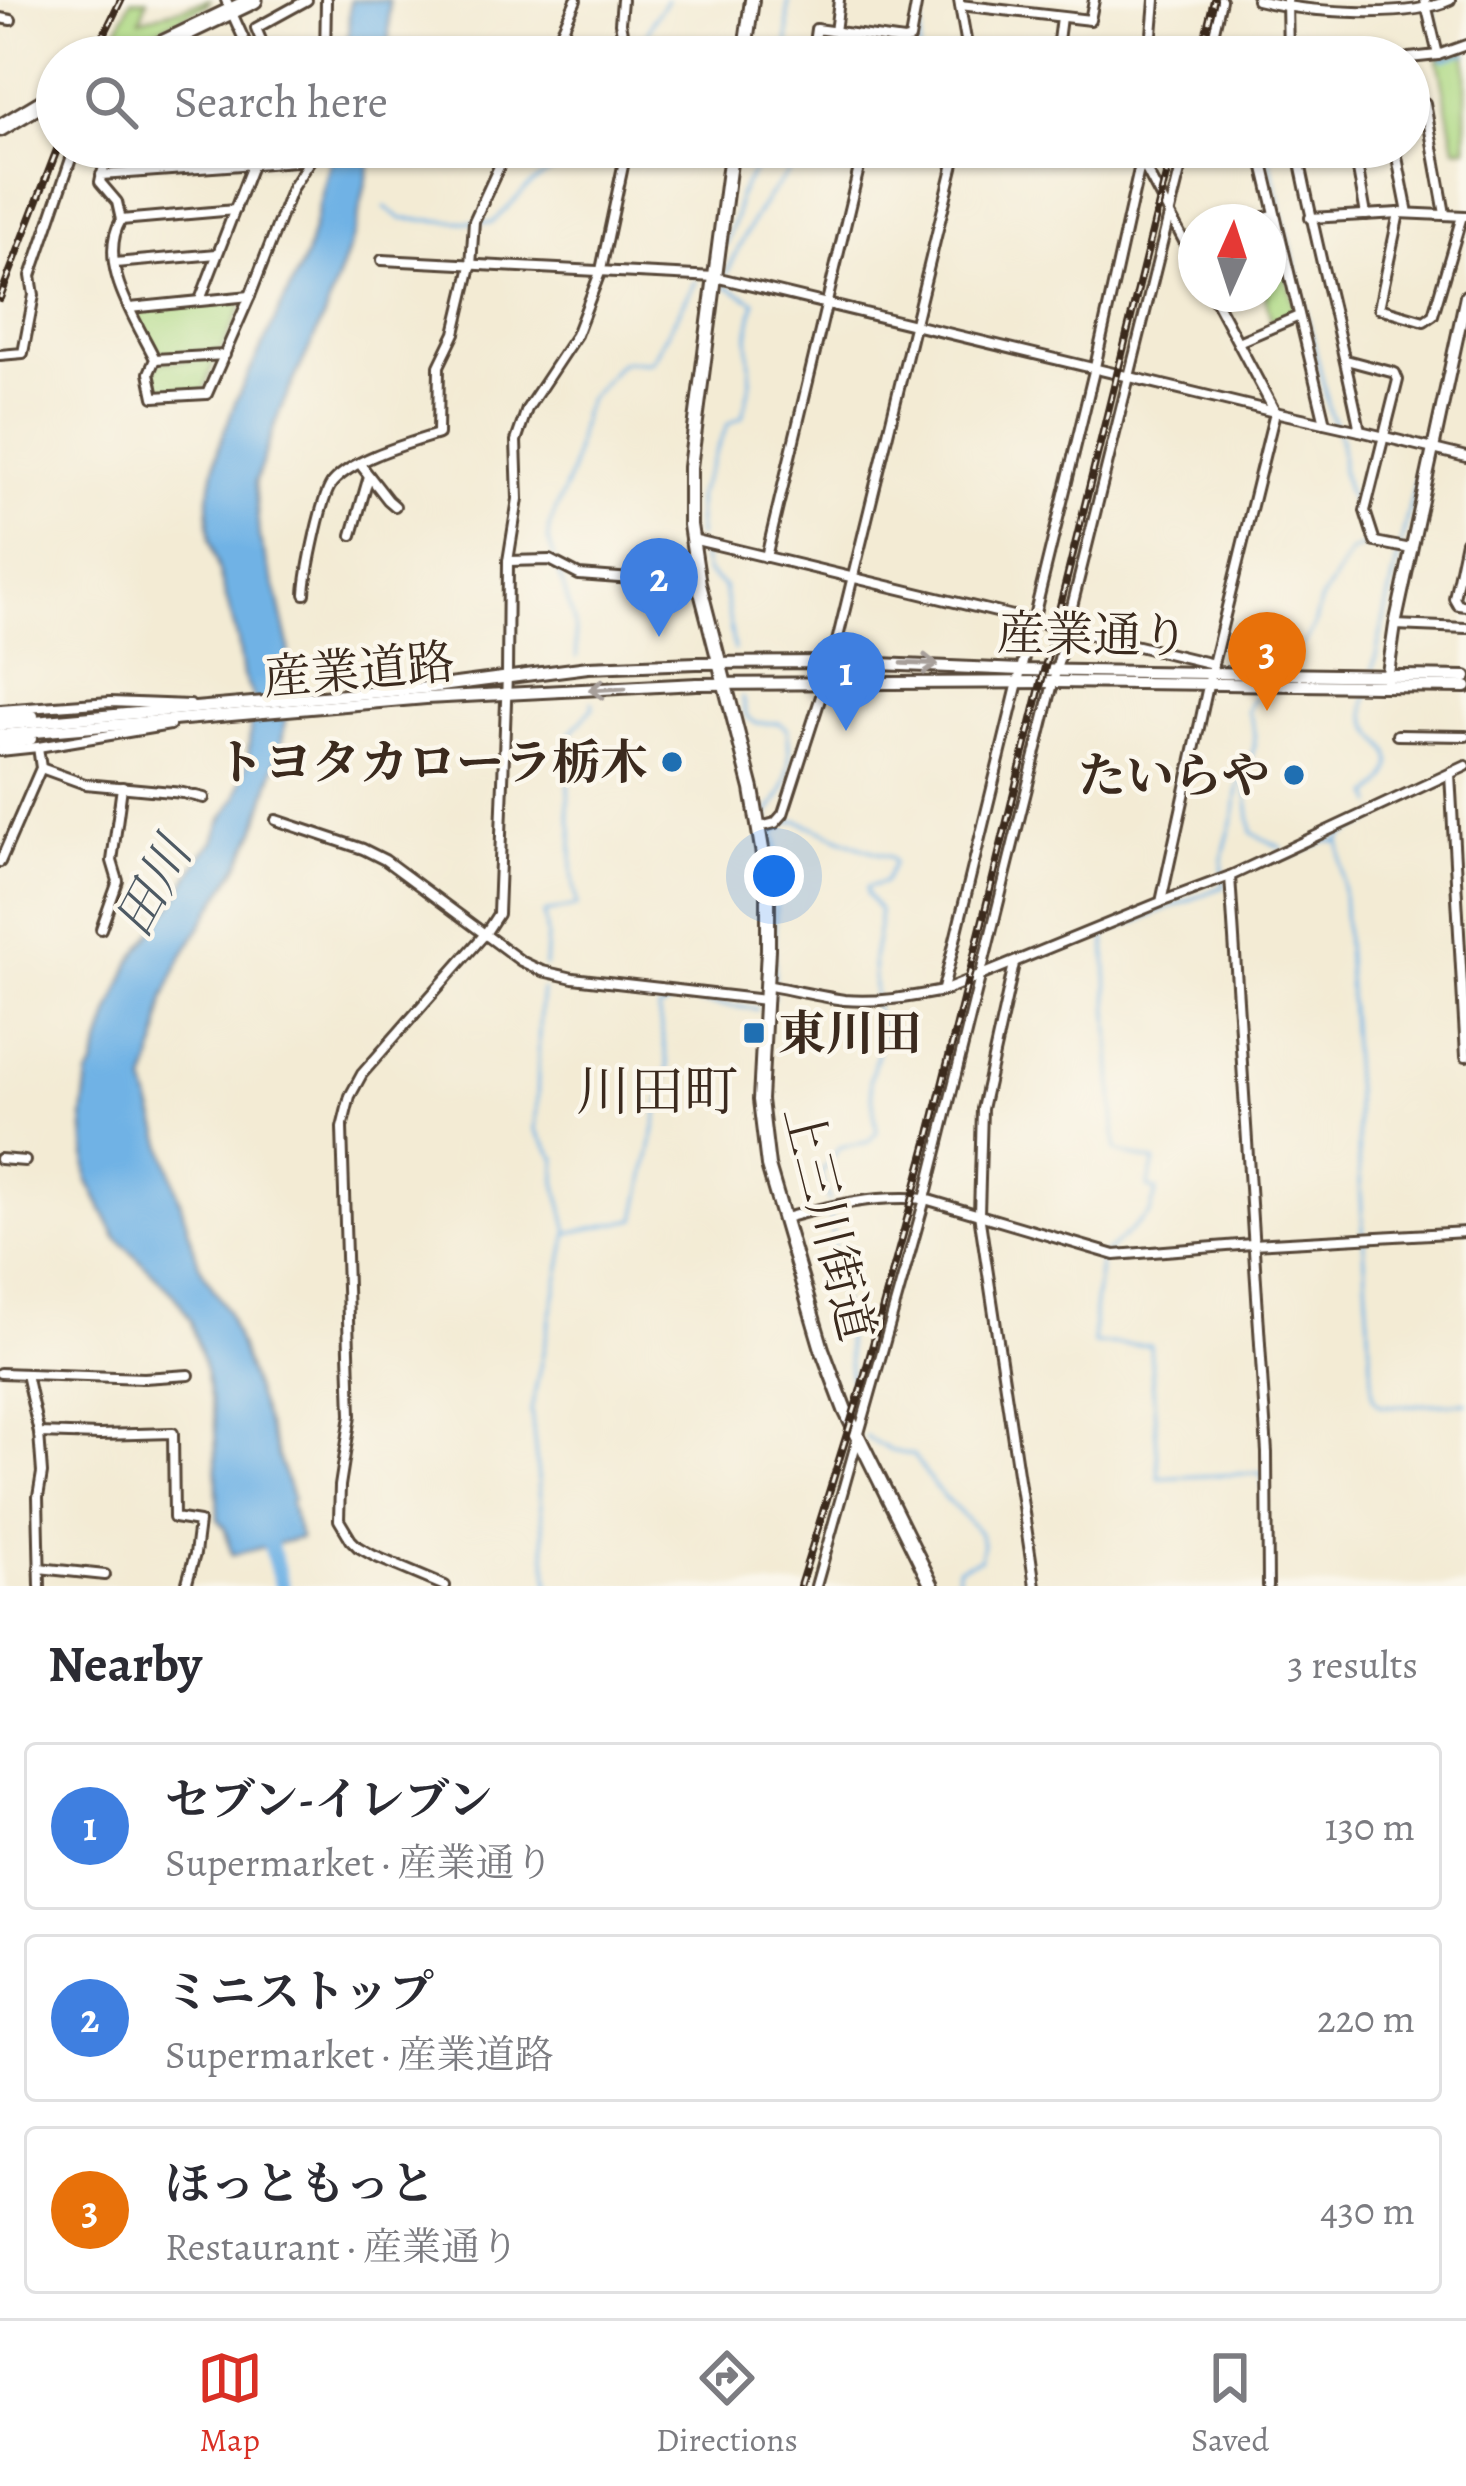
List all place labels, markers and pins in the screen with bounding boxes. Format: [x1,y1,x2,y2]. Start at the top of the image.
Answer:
pin: 2 [620,538,698,637]
pin: 3 [1228,612,1306,711]
pin: 1 [807,632,885,731]
place label: トヨタカローラ栃木 [216,730,648,796]
place label: たいらや [1078,743,1270,809]
marker: トヨタカローラ栃木 [659,749,685,775]
marker: たいらや [1281,762,1307,788]
place label: 東川田 [778,1001,922,1067]
marker: 東川田 [741,1020,767,1046]

